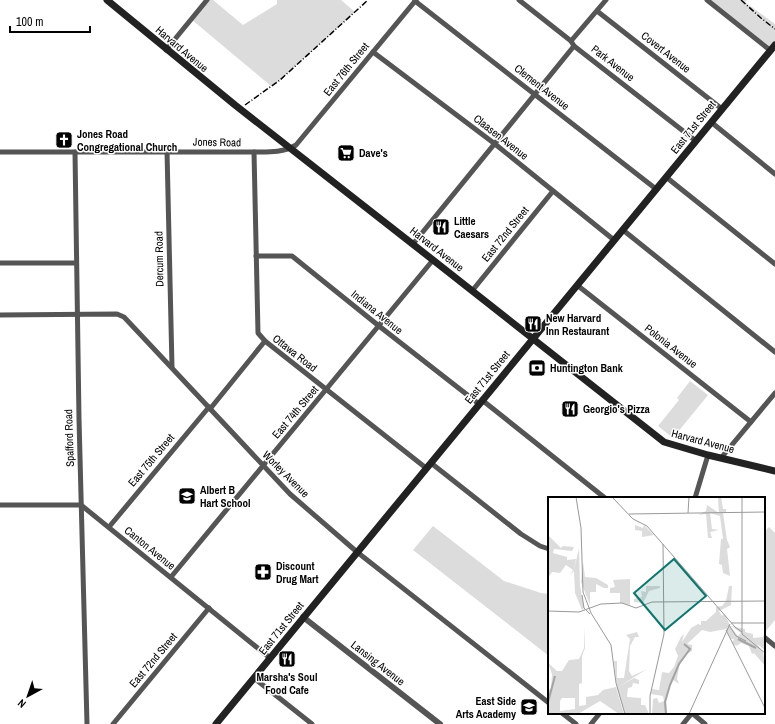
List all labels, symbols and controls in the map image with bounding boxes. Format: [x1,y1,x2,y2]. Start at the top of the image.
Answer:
scale bar [10,8,90,34]
text: 100 m [16,14,43,30]
street label: Harvard Avenue [153,23,211,75]
street label: Covert Avenue [638,28,694,76]
street label: East 76th Street [320,39,372,99]
street label: Park Avenue [589,42,637,84]
street label: Clement Avenue [512,61,572,113]
street label: East 71st Street [667,97,719,156]
street label: Claasen Avenue [471,111,531,163]
place label: Jones Road Congregational Church [77,127,177,154]
church icon: Jones Road Congregational Church [54,130,74,150]
street label: Jones Road [193,135,241,149]
supermarket icon: Dave's [336,143,356,163]
place label: Dave's [359,146,388,160]
street label: East 72nd Street [478,203,532,265]
place label: Little Caesars [454,214,489,241]
restaurant icon: Little Caesars [431,217,451,237]
street label: Harvard Avenue [407,224,467,274]
street label: Dercum Road [152,231,166,287]
street label: Indiana Avenue [348,287,406,337]
place label: New Harvard Inn Restaurant [546,311,609,338]
restaurant icon: New Harvard Inn Restaurant [523,314,543,334]
street label: Polonia Avenue [642,321,700,371]
street label: Ottawa Road [270,331,320,375]
street label: East 71st Street [461,347,513,406]
bank icon: Huntington Bank [527,358,547,378]
place label: Huntington Bank [550,361,624,375]
street label: East 74th Street [269,382,321,441]
restaurant icon: Georgio's Pizza [560,399,580,419]
place label: Georgio's Pizza [583,402,650,416]
street label: Spafford Road [61,409,77,467]
street label: Harvard Avenue [670,426,736,456]
street label: East 75th Street [125,430,177,489]
street label: Worley Avenue [260,448,312,500]
place label: Albert B Hart School [200,483,251,510]
school or university icon: Albert B Hart School [177,486,197,506]
inset map [548,497,765,714]
street label: Canton Avenue [122,523,178,573]
place label: Discount Drug Mart [276,559,319,586]
pharmacy icon: Discount Drug Mart [253,562,273,582]
street label: East 71st Street [255,598,307,657]
street label: East 72nd Street [126,629,180,690]
street label: Lansing Avenue [348,638,408,688]
restaurant icon: Marsha's Soul Food Cafe [277,649,297,669]
place label: Marsha's Soul Food Cafe [257,670,317,697]
north arrow [8,676,48,716]
place label: East Side Arts Academy [456,694,516,721]
text: N [15,696,29,711]
school or university icon: East Side Arts Academy [519,697,539,717]

